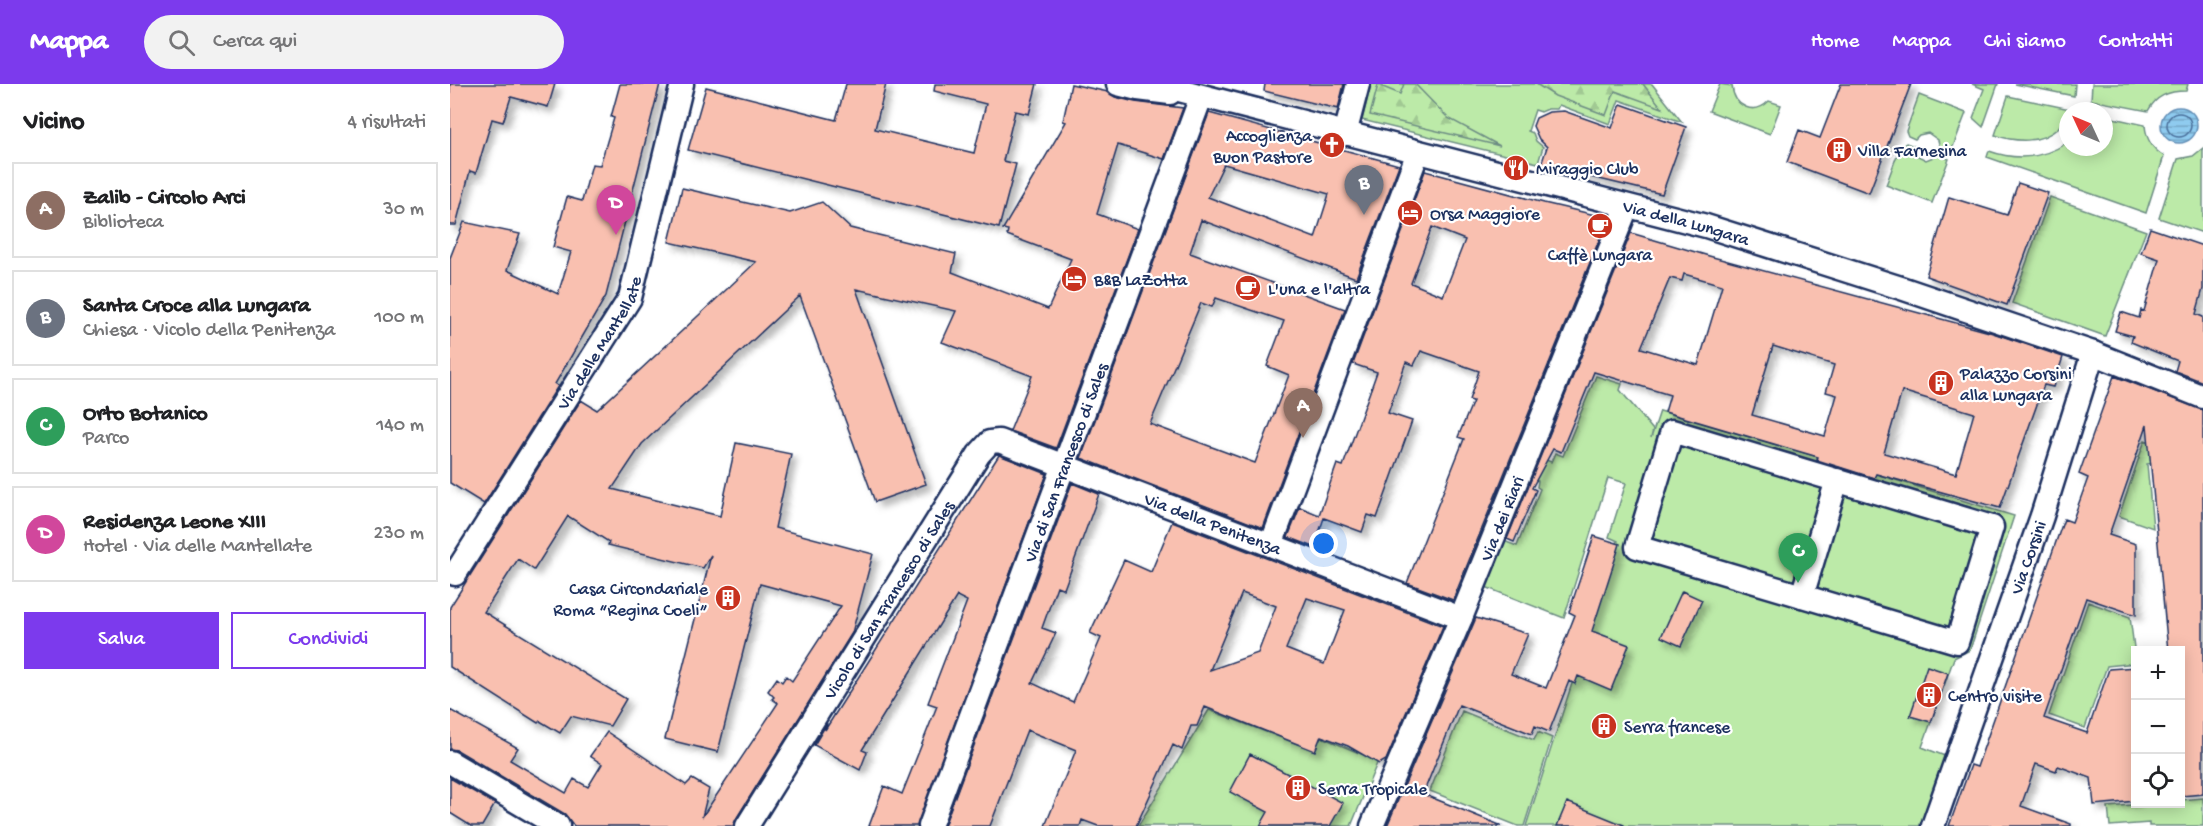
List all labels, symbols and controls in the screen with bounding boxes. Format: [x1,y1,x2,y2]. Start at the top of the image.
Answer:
search box [144,15,564,69]
text: Mappa [30,26,108,59]
icon: search [165,26,198,59]
text: Cerca qui [213,29,297,55]
text: Home [1811,30,1859,55]
text: Mappa [1892,30,1951,55]
text: Chi siamo [1984,30,2066,55]
text: Contatti [2099,30,2173,55]
north arrow [2059,102,2113,156]
text: Vicino [24,108,84,139]
text: 4 risultati [347,112,426,135]
place label: Accoglienza Buon Pastore [1212,127,1313,169]
church icon: Accoglienza Buon Pastore [1317,130,1347,160]
building icon: Villa Farnesina [1824,135,1854,165]
place label: Villa Farnesina [1857,142,1968,163]
restaurant icon: Miraggio Club [1501,153,1531,183]
place label: Miraggio Club [1536,160,1639,181]
pin: B [1344,166,1384,215]
text: Zalib - Circolo Arci [83,186,246,212]
pin: D [596,186,636,235]
street label: Via della Lungara [1619,197,1752,252]
hotel icon: Orsa Maggiore [1395,198,1425,228]
text: A [40,199,51,222]
text: 30 m [383,199,424,222]
place label: Orsa Maggiore [1430,205,1541,226]
cafe icon: Caffè Lungara [1585,211,1615,241]
text: Biblioteca [83,212,164,235]
place label: Caffè Lungara [1548,246,1653,267]
hotel icon: B&B LaZotta [1059,264,1089,294]
place label: B&B LaZotta [1093,271,1188,292]
cafe icon: L'una e l'altra [1233,273,1263,303]
street label: Via delle Mantellate [553,274,648,415]
place label: L'una e l'altra [1268,280,1371,301]
text: Santa Croce alla Lungara [83,294,310,320]
text: B [40,307,51,330]
text: 100 m [374,307,424,330]
text: Chiesa · Vicolo della Penitenza [83,320,335,343]
street label: Via di San Francesco di Sales [1021,359,1115,567]
place label: Palazzo Corsini alla Lungara [1959,365,2072,407]
building icon: Palazzo Corsini alla Lungara [1926,368,1956,398]
pin: A [1284,388,1322,438]
text: Orto Botanico [83,402,208,428]
text: C [40,415,51,438]
text: 140 m [376,415,424,438]
text: Parco [83,428,129,451]
street label: Via dei Riari [1477,473,1530,566]
street label: Via della Penitenza [1140,489,1285,561]
street label: Vicolo di San Francesco di Sales [820,497,961,705]
text: Residenza Leone XIII [83,510,266,536]
street label: Via Corsini [2007,518,2053,599]
text: D [39,523,52,546]
text: 230 m [374,523,424,546]
your location [1309,529,1338,558]
pin: C [1778,534,1818,583]
text: Hotel · Via delle Mantellate [83,536,312,559]
place label: Casa Circondariale Roma “Regina Coeli” [553,580,709,622]
building icon: Casa Circondariale Roma “Regina Coeli” [713,583,743,613]
button: Salva [24,612,219,669]
button: Condividi [231,612,426,669]
map controls [2131,646,2185,808]
button: + [2131,646,2185,700]
building icon: Centro visite [1914,680,1944,710]
place label: Centro visite [1948,687,2043,708]
button: − [2131,700,2185,754]
building icon: Serra francese [1589,711,1619,741]
place label: Serra francese [1624,718,1731,739]
button: locate [2131,754,2185,808]
building icon: Serra Tropicale [1283,773,1313,803]
place label: Serra Tropicale [1318,780,1428,801]

